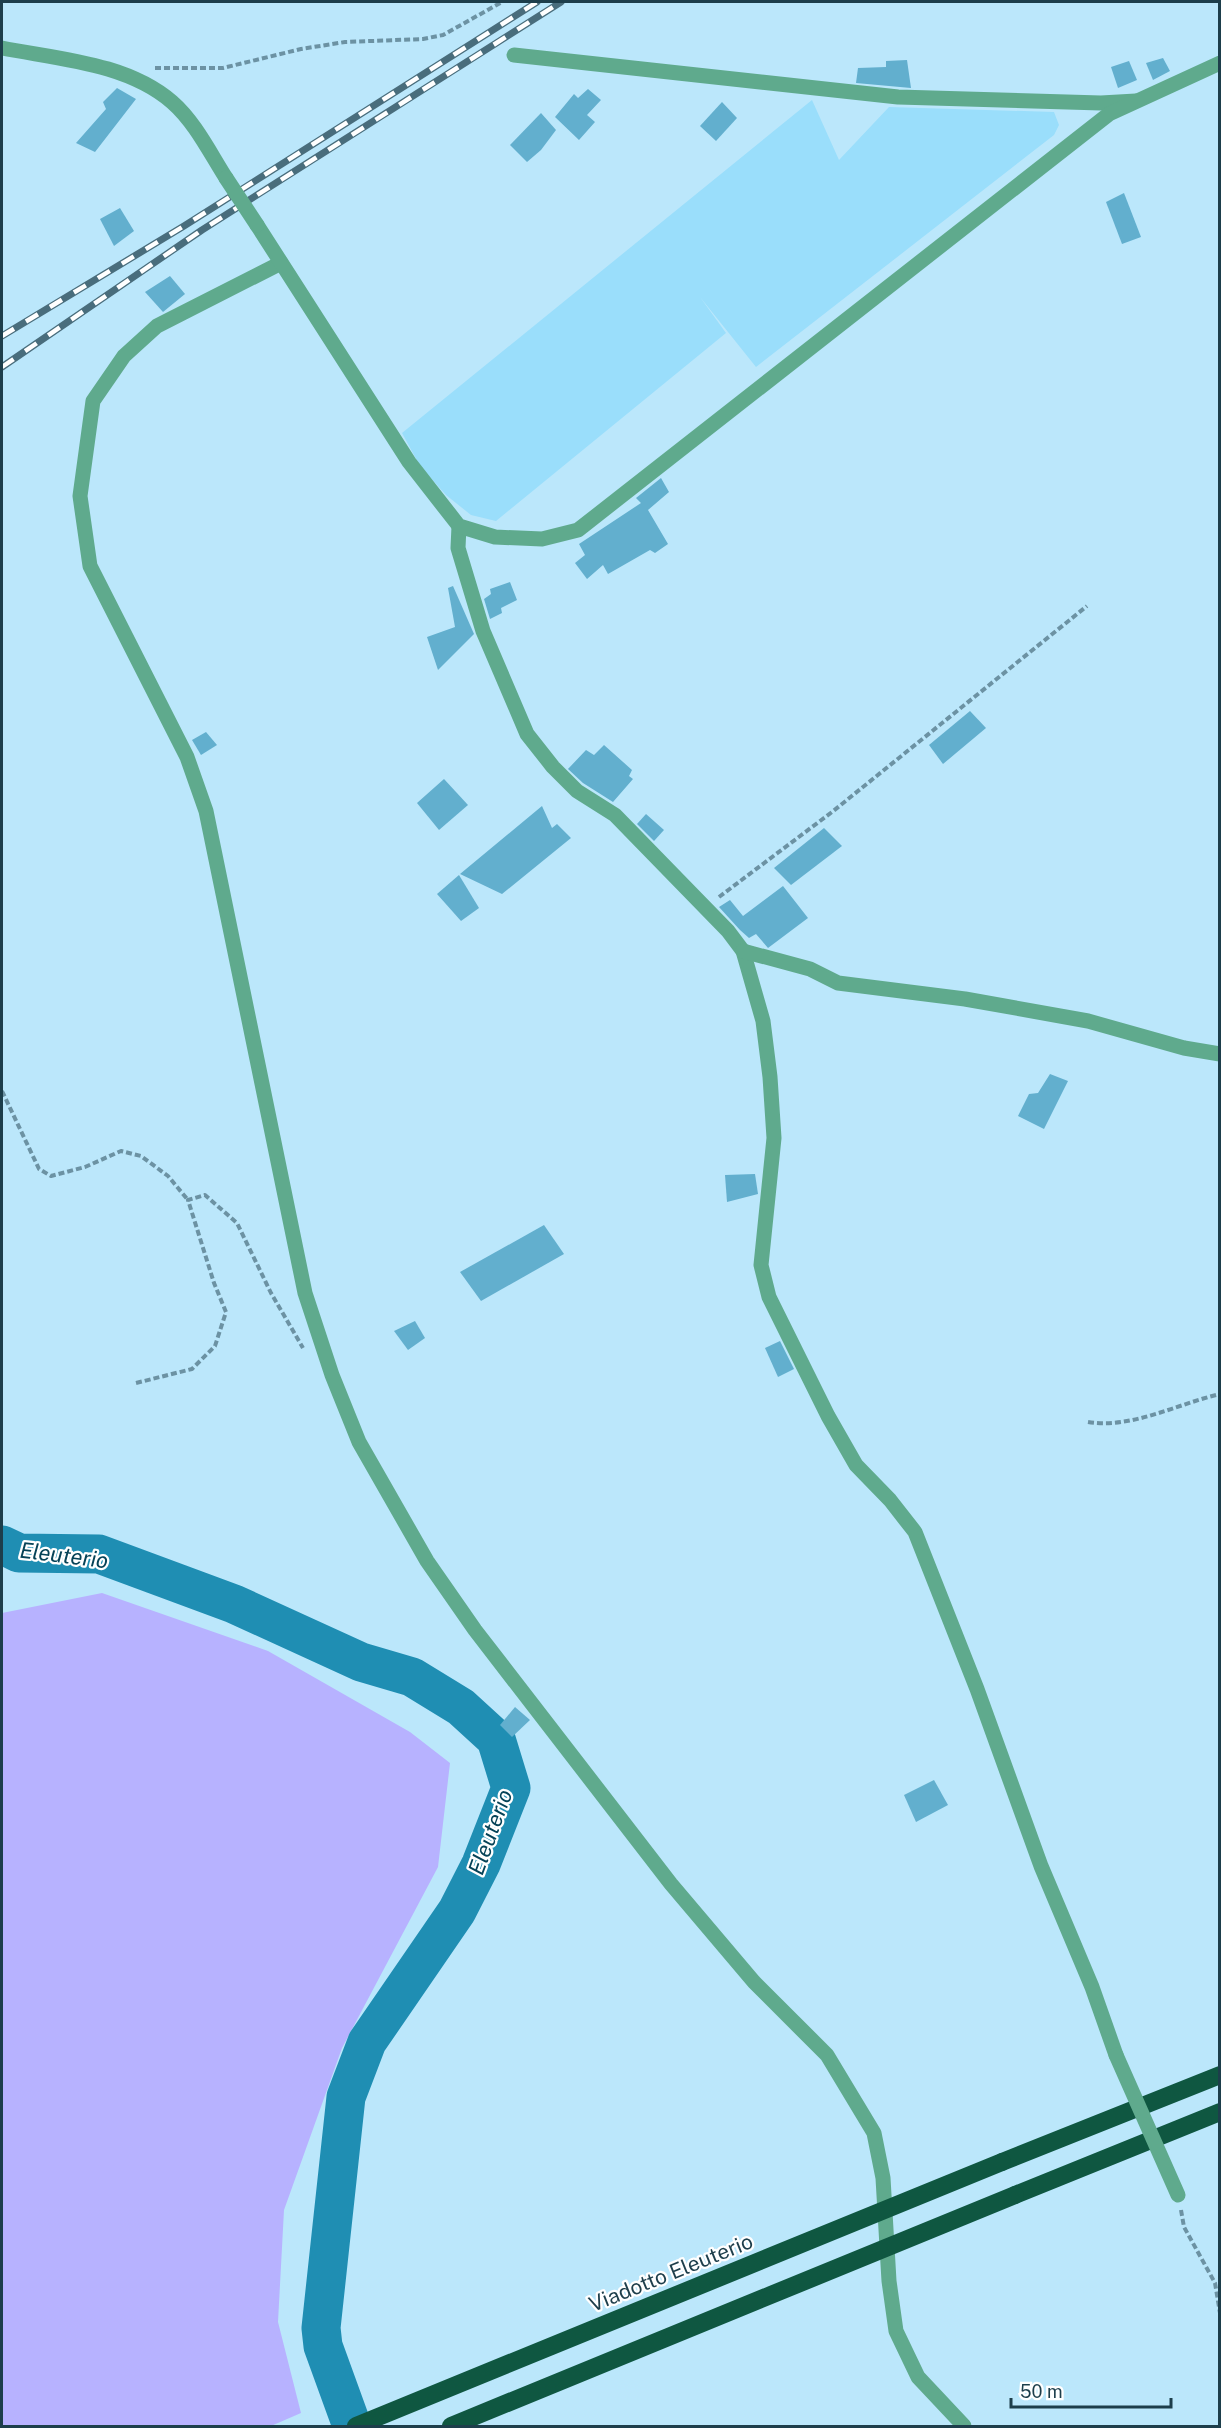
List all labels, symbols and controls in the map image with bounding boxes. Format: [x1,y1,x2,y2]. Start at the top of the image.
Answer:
water label: Eleuterio [18,1537,110,1573]
water label: Eleuterio [463,1786,517,1878]
street label: Viadotto Eleuterio [585,2228,756,2317]
scale bar [1011,2371,1172,2409]
text: 50 m [1020,2381,1063,2402]

